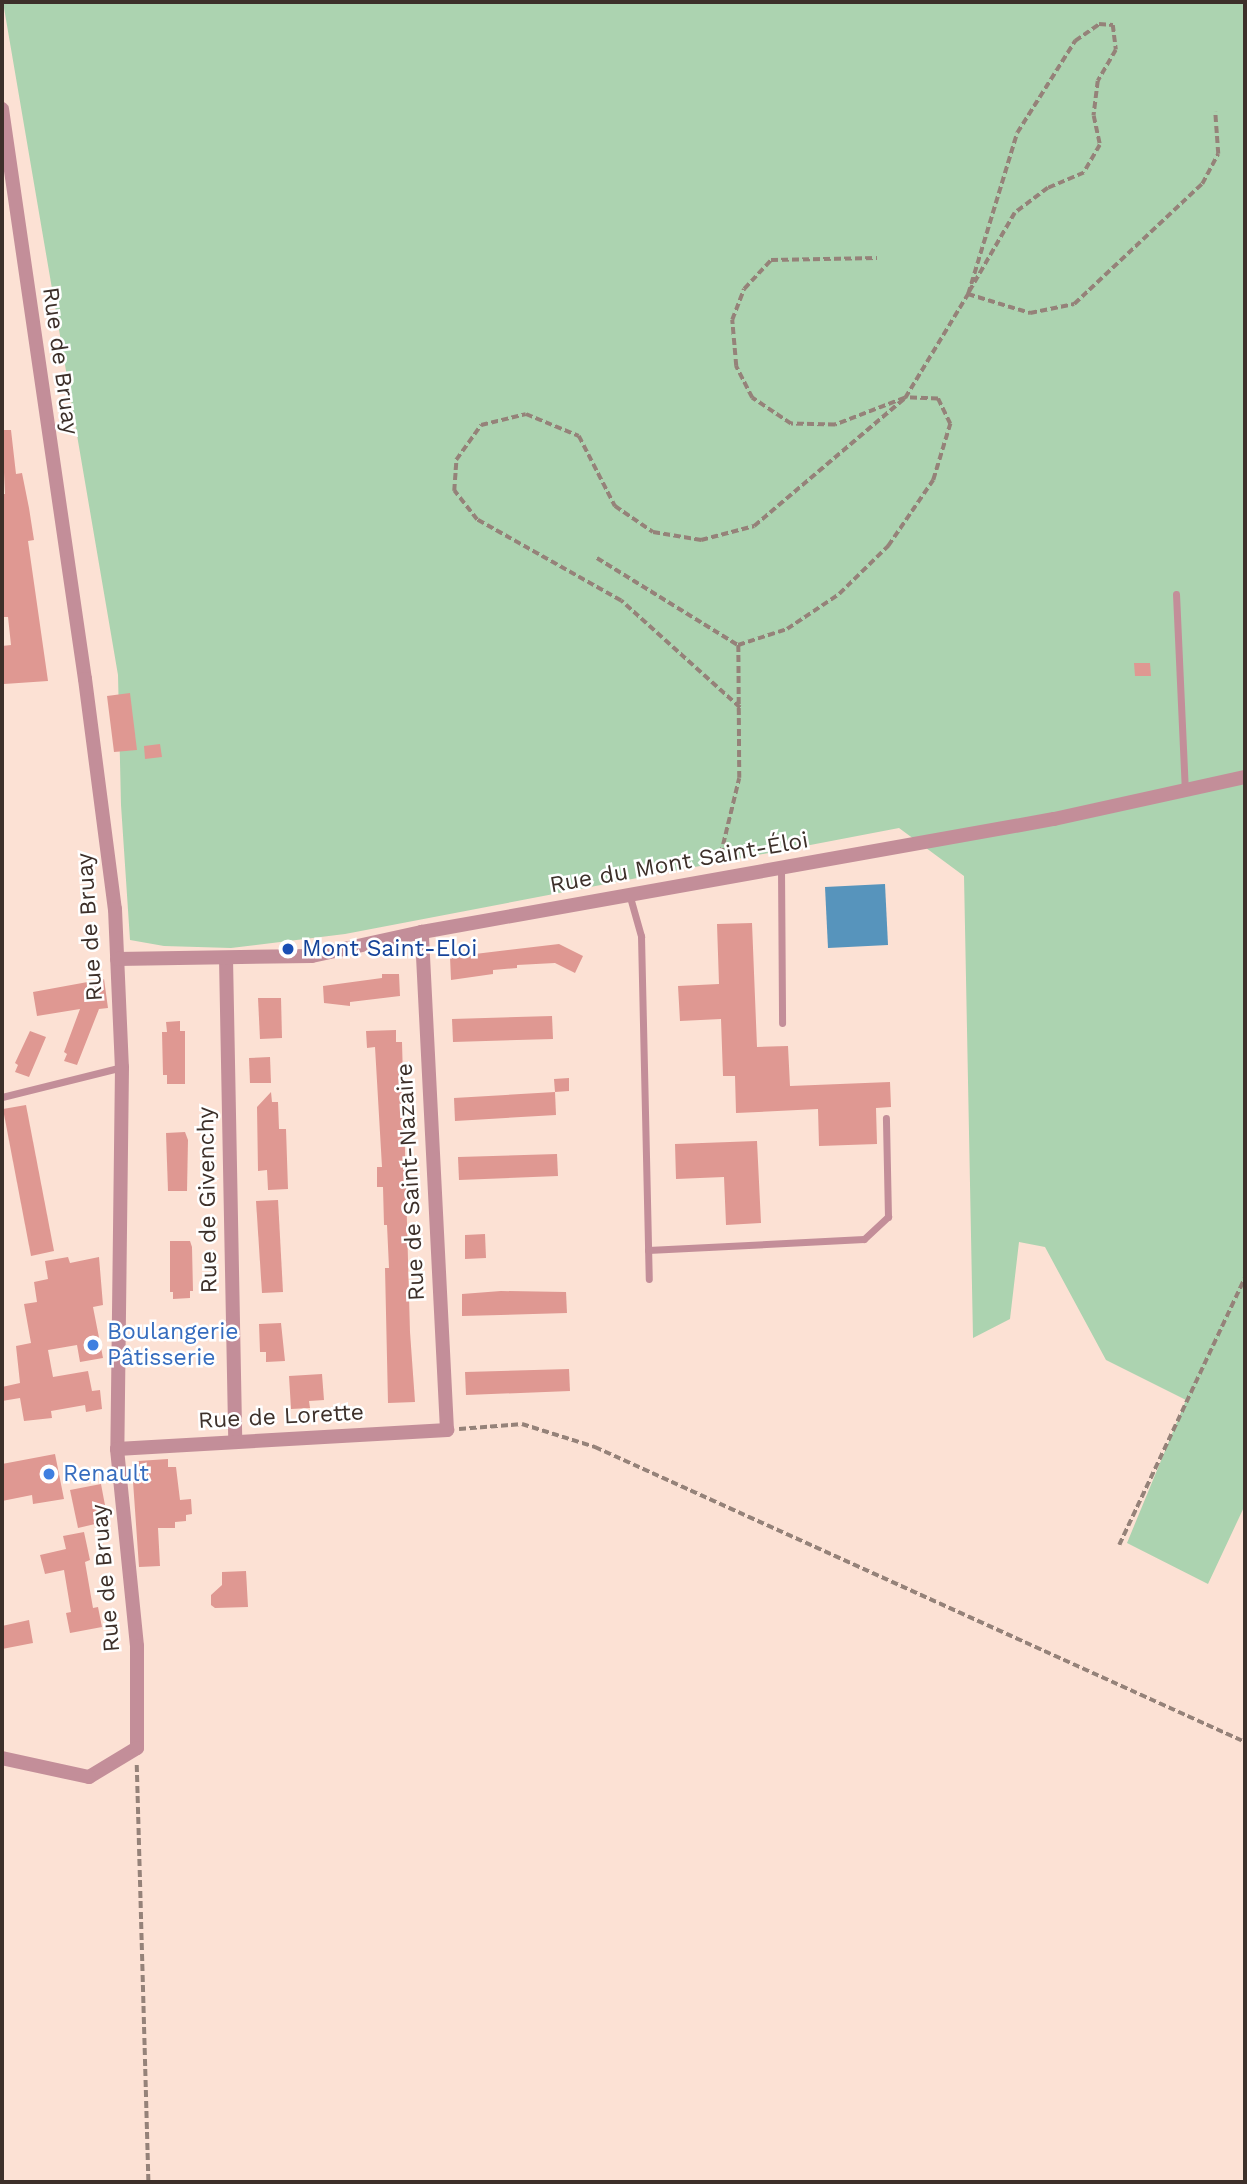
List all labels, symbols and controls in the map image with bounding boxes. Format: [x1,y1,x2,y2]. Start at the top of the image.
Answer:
street label: Rue de Bruay [36,285,84,437]
street label: Rue du Mont Saint-Éloi [548,827,810,899]
street label: Rue de Bruay [71,852,109,1002]
place label: Mont Saint-Eloi [302,935,477,963]
marker: Mont Saint-Eloi [280,941,296,957]
street label: Rue de Saint-Nazaire [391,1062,431,1302]
street label: Rue de Givenchy [193,1106,223,1294]
place label: Boulangerie Pâtisserie [107,1318,239,1372]
marker: Boulangerie Pâtisserie [85,1337,101,1353]
street label: Rue de Lorette [197,1399,365,1435]
place label: Renault [63,1460,149,1488]
marker: Renault [41,1466,57,1482]
street label: Rue de Bruay [86,1503,126,1653]

